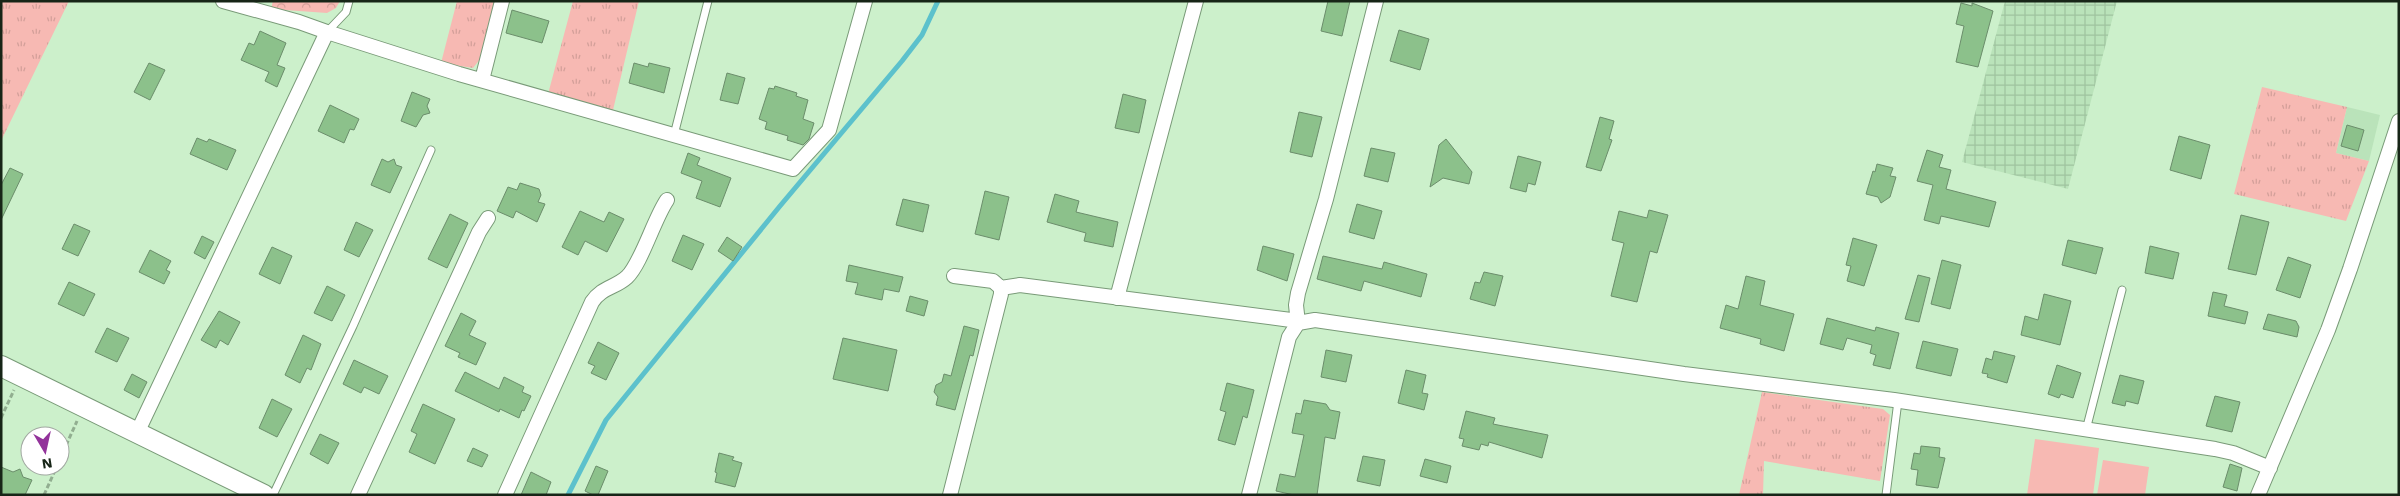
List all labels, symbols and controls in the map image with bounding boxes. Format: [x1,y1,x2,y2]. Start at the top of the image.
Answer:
north arrow [20,426,70,476]
text: N [41,455,53,473]

